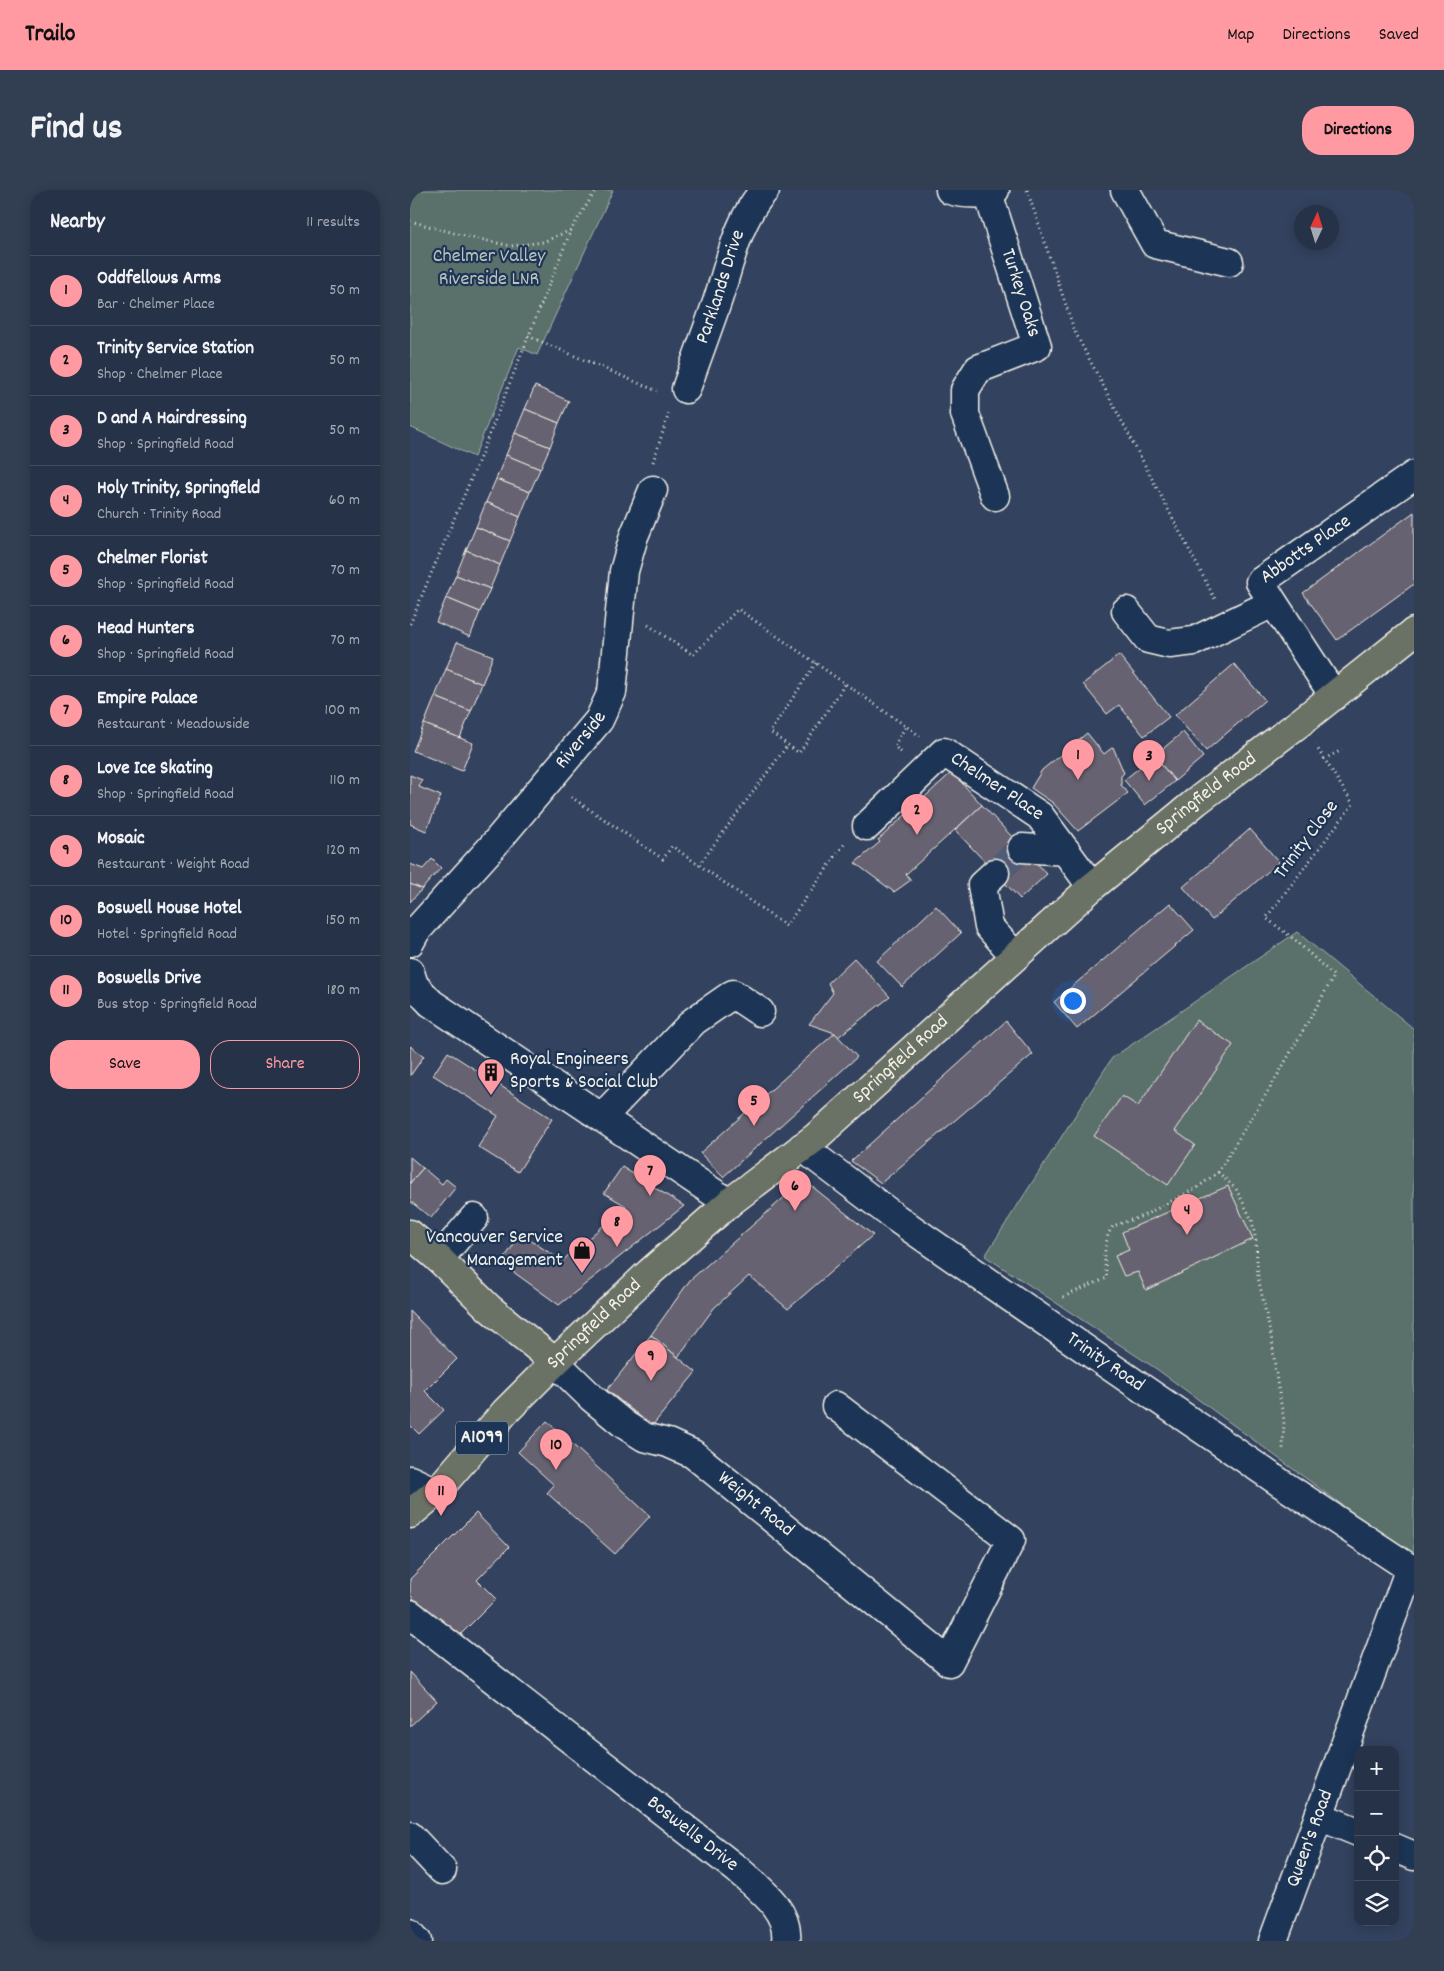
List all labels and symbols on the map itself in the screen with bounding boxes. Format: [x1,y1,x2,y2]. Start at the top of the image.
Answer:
north arrow [1294,205,1339,250]
street label: Parklands Drive [689,225,753,348]
park label: Chelmer Valley Riverside LNR [433,243,546,294]
street label: Turkey Oaks [993,245,1047,341]
street label: Abbotts Place [1255,508,1357,591]
street label: Riverside [549,707,615,776]
pin: 1 [1062,739,1094,780]
pin: 3 [1133,740,1165,781]
street label: Chelmer Place [944,746,1049,829]
street label: Springfield Road [1150,746,1263,843]
pin: 2 [901,794,933,835]
street label: Trinity Close [1268,794,1346,885]
your location [1060,988,1086,1014]
street label: Springfield Road [847,1009,955,1111]
place label: Royal Engineers Sports & Social Club [510,1046,658,1097]
building icon: Royal Engineers Sports & Social Club [476,1057,506,1096]
pin: 5 [738,1085,770,1126]
pin: 7 [634,1155,666,1196]
pin: 6 [779,1170,811,1211]
pin: 4 [1171,1194,1203,1235]
pin: 8 [601,1206,633,1247]
place label: Vancouver Service Management [426,1224,563,1275]
shop icon: Vancouver Service Management [567,1235,597,1274]
street label: Springfield Road [541,1273,648,1376]
street label: Trinity Road [1060,1326,1150,1400]
pin: 9 [635,1340,667,1381]
road number: A1099 [456,1422,508,1454]
pin: 10 [540,1429,572,1470]
street label: Weight Road [711,1465,800,1544]
pin: 11 [425,1475,457,1516]
street label: Queen's Road [1280,1786,1341,1891]
street label: Boswells Drive [640,1790,744,1879]

